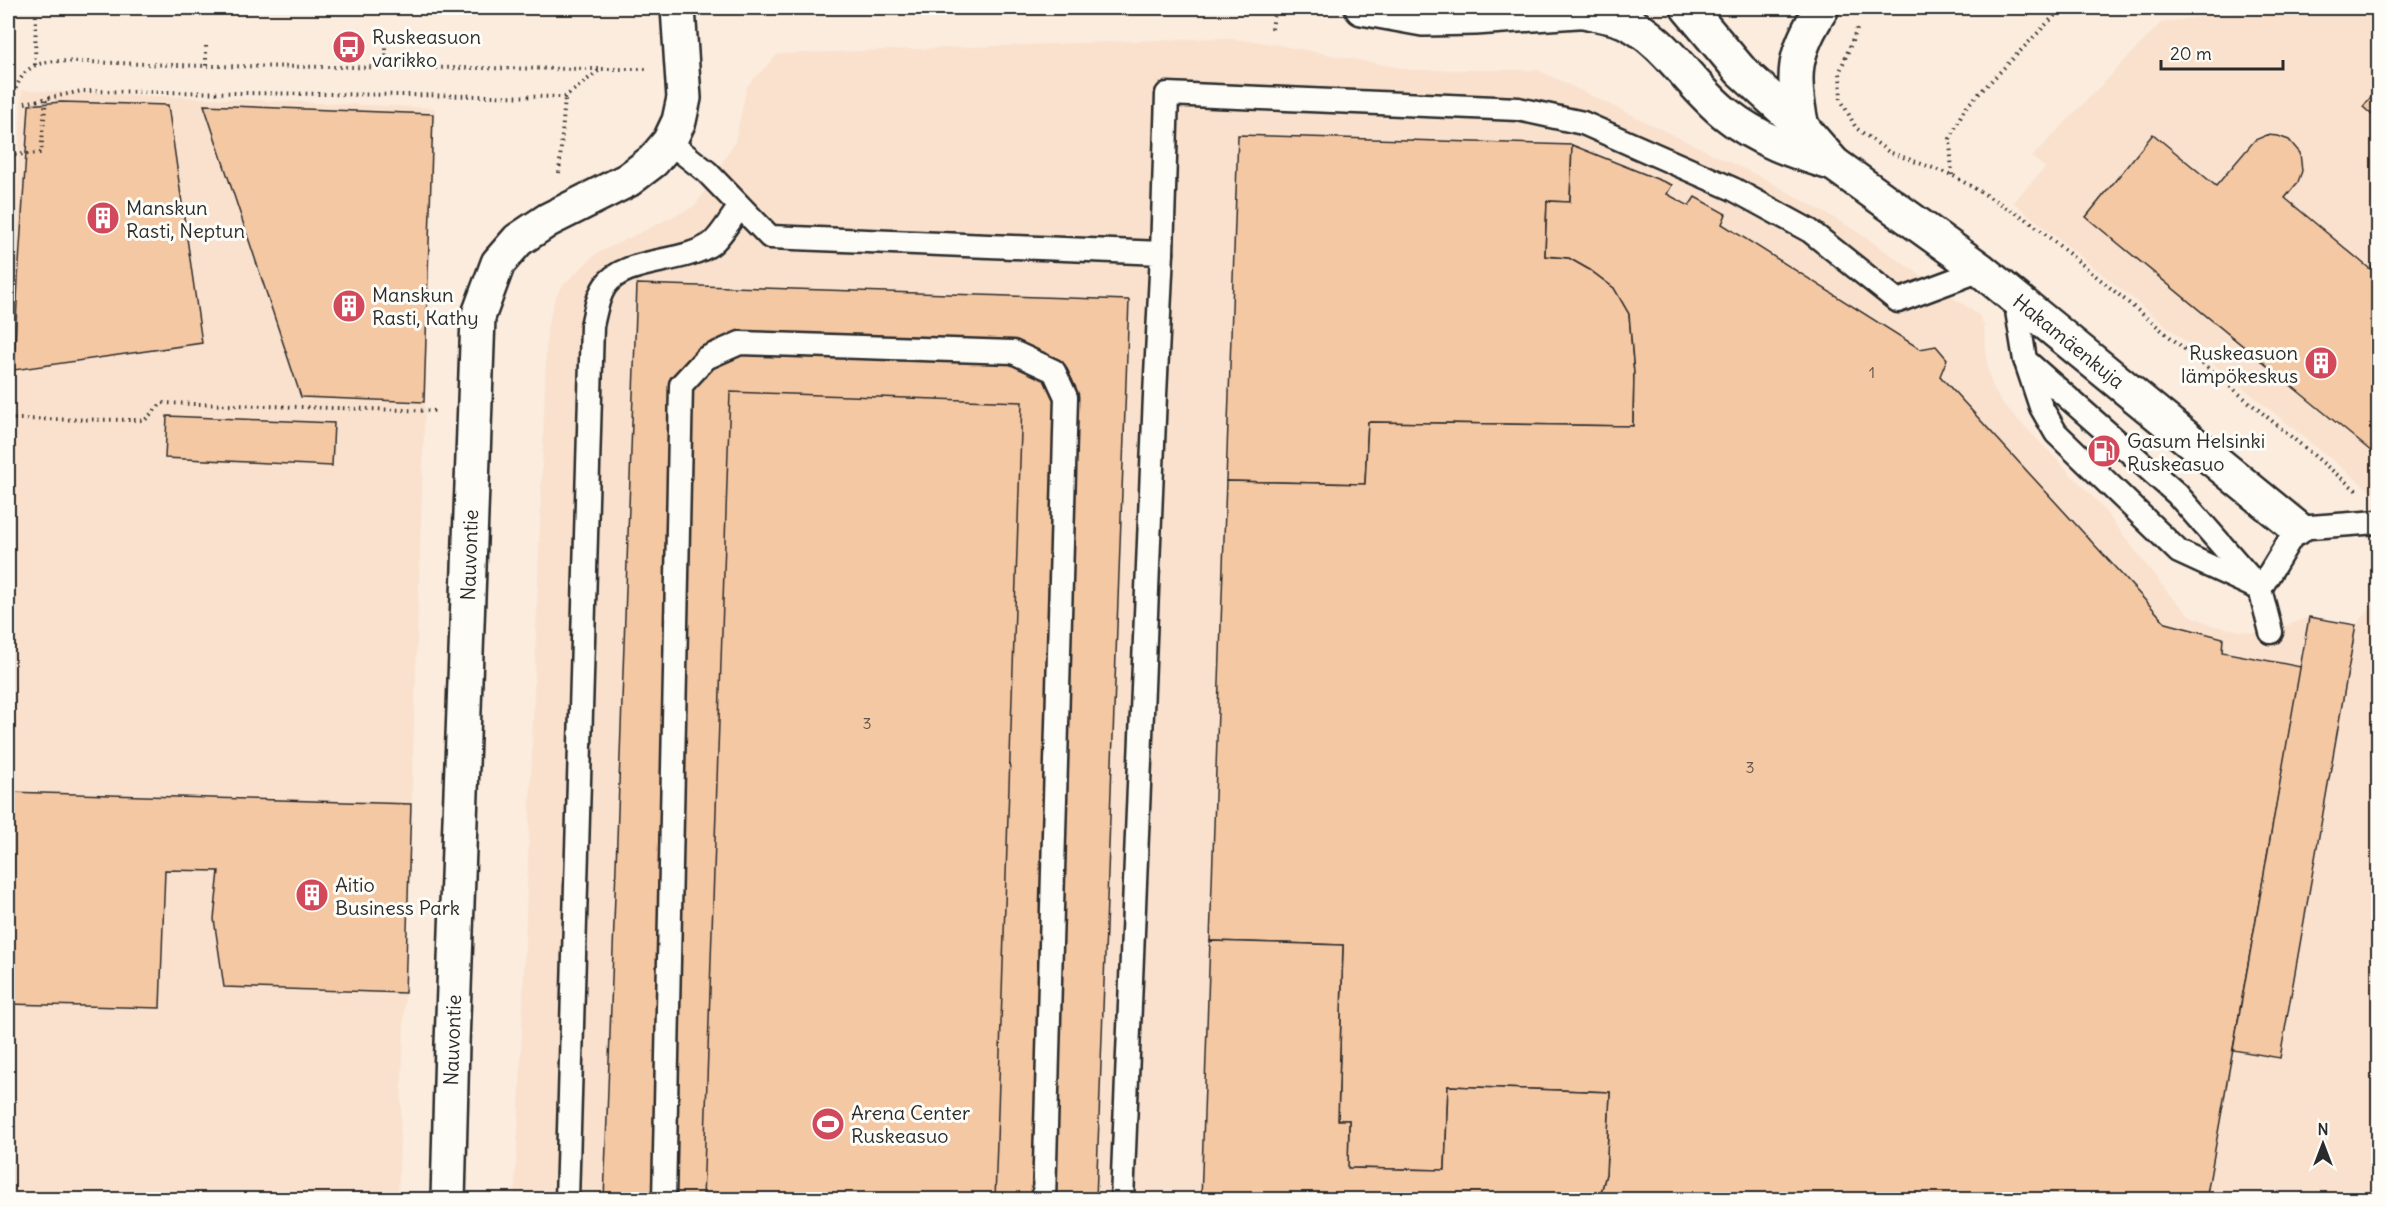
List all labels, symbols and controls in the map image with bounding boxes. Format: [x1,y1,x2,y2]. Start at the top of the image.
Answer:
place label: Ruskeasuon varikko [372,24,481,72]
bus stop icon: Ruskeasuon varikko [331,29,367,65]
scale bar [2161,33,2282,71]
text: 20 m [2170,42,2212,65]
place label: Manskun Rasti, Neptun [126,195,245,243]
building icon: Manskun Rasti, Neptun [85,200,121,236]
place label: Manskun Rasti, Kathy [372,282,479,330]
building icon: Manskun Rasti, Kathy [331,288,367,324]
street label: Hakamäenkuja [2008,288,2130,394]
place label: Ruskeasuon lämpökeskus [2181,340,2298,388]
building icon: Ruskeasuon lämpökeskus [2303,345,2339,381]
house number: 1 [1869,362,1875,382]
place label: Gasum Helsinki Ruskeasuo [2127,428,2265,476]
fuel station icon: Gasum Helsinki Ruskeasuo [2086,433,2122,469]
street label: Nauvontie [455,509,483,601]
house number: 3 [862,713,872,733]
house number: 3 [1745,757,1755,777]
place label: Aitio Business Park [335,872,460,920]
building icon: Aitio Business Park [294,877,330,913]
street label: Nauvontie [438,994,466,1086]
place label: Arena Center Ruskeasuo [851,1100,970,1148]
sports icon: Arena Center Ruskeasuo [810,1106,846,1142]
north arrow [2293,1114,2353,1174]
text: N [2317,1119,2329,1139]

